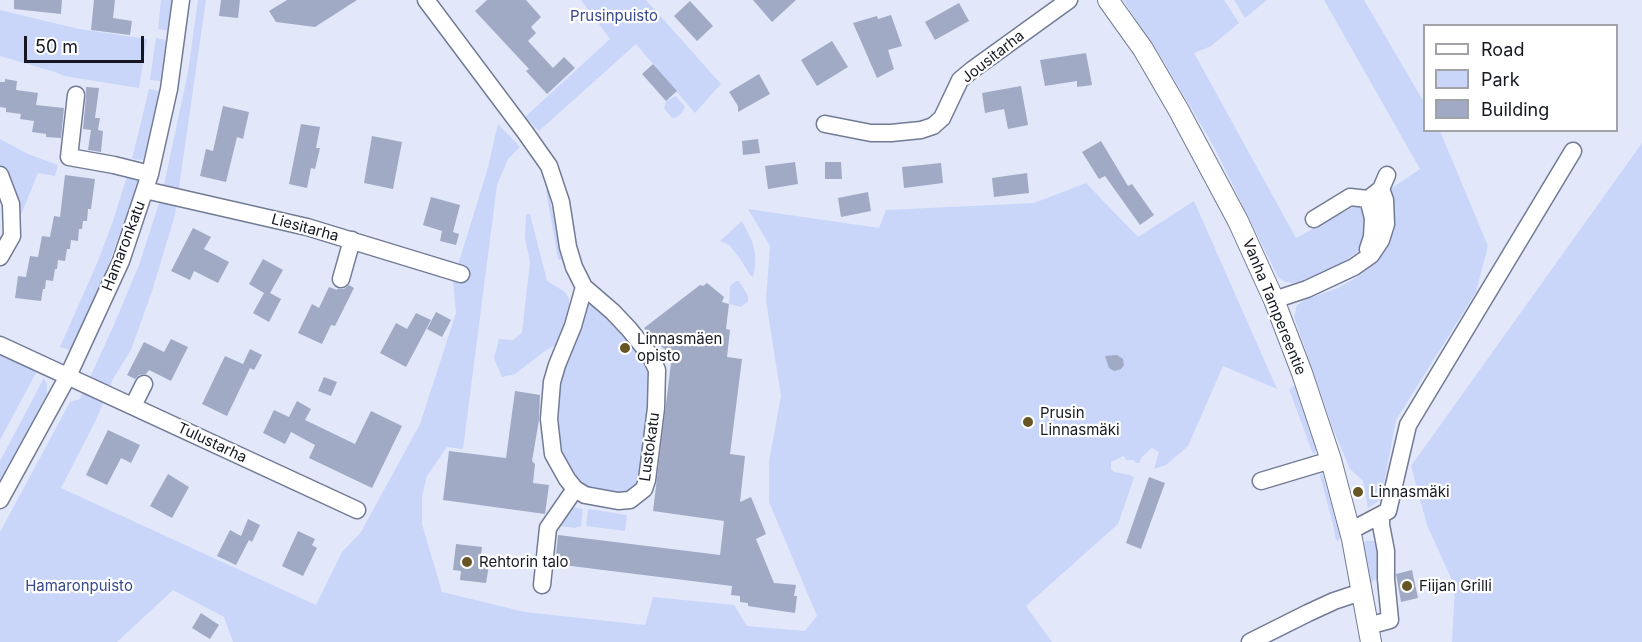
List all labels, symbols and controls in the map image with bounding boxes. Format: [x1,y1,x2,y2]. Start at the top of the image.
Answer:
park label: Prusinpuisto [570,7,658,25]
scale bar [27,24,147,62]
legend [1423,24,1618,132]
street label: Jousitarha [958,27,1028,87]
text: 50 m [35,36,78,57]
text: Road [1481,39,1524,60]
text: Park [1481,69,1520,90]
text: Building [1481,99,1549,120]
street label: Hamaronkatu [99,199,149,293]
street label: Liesitarha [269,210,341,246]
street label: Vanha Tampereentie [1238,236,1310,378]
place label: Linnasmäen opisto [637,330,722,365]
marker: Linnasmäen opisto [618,341,632,355]
place label: Prusin Linnasmäki [1040,404,1120,439]
street label: Lustokatu [636,411,664,483]
marker: Prusin Linnasmäki [1021,415,1035,429]
street label: Tulustarha [174,419,250,467]
place label: Linnasmäki [1370,483,1450,501]
marker: Linnasmäki [1351,485,1365,499]
place label: Rehtorin talo [479,553,568,571]
marker: Rehtorin talo [460,555,474,569]
park label: Hamaronpuisto [25,577,133,595]
place label: Fiijan Grilli [1419,577,1492,595]
marker: Fiijan Grilli [1400,579,1414,593]

